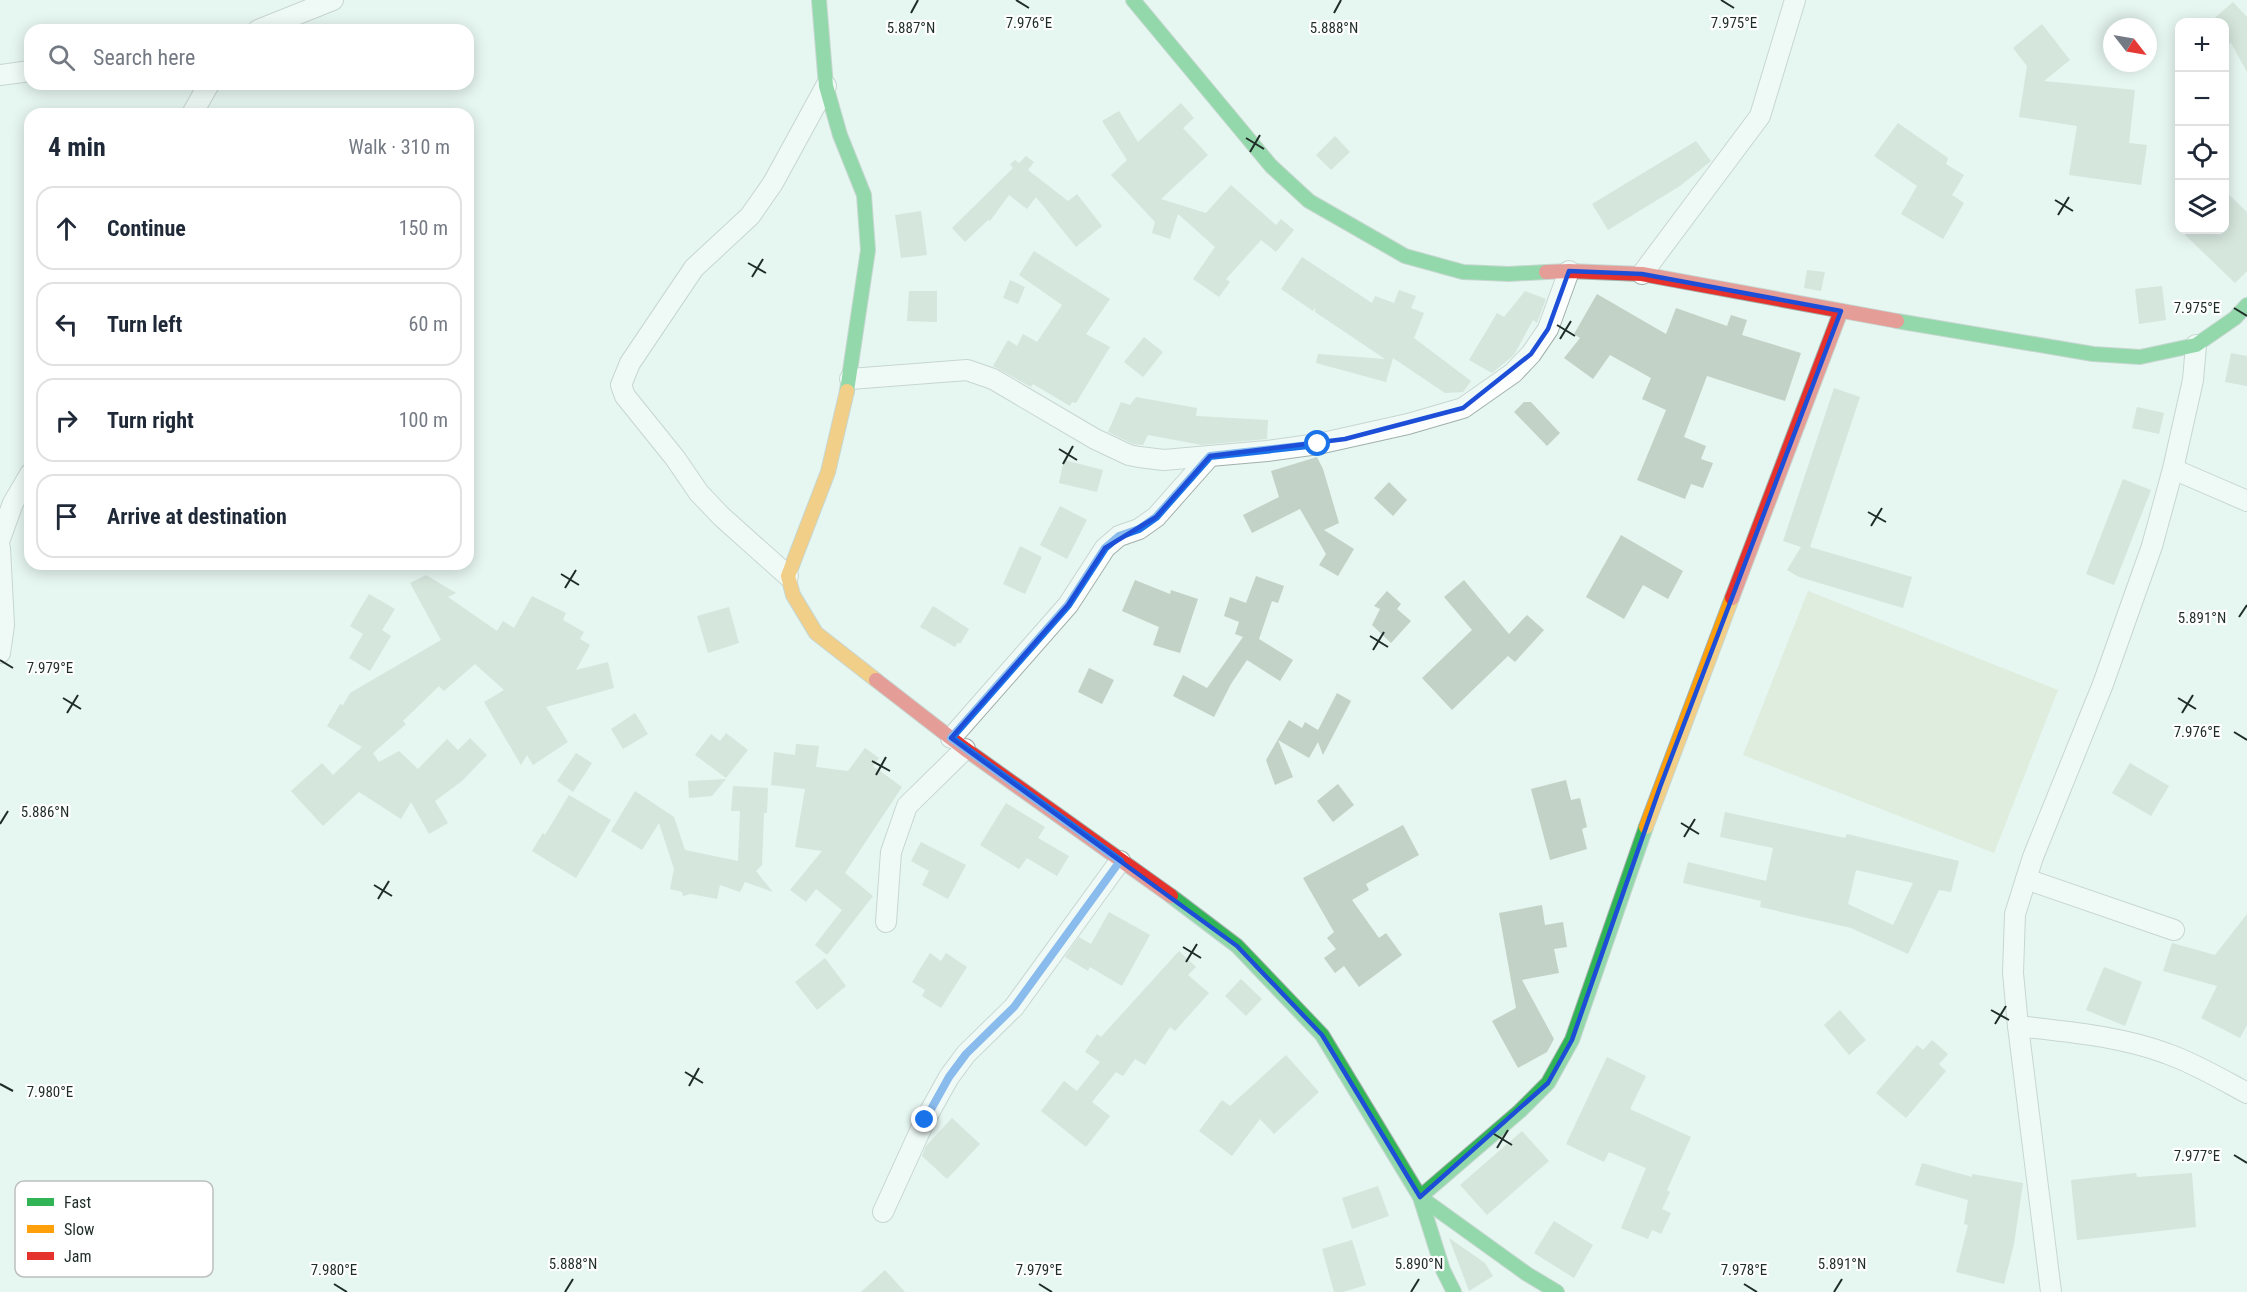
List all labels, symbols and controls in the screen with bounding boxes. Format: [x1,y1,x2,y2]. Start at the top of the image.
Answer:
text: 7.976°E [1006,14,1052,32]
text: 7.975°E [1711,14,1757,32]
north arrow [2103,18,2157,72]
map controls [2175,18,2229,234]
button: + [2175,18,2229,72]
text: 5.887°N [887,19,935,37]
text: 5.888°N [1310,19,1358,37]
search box [24,24,474,90]
icon: search [45,41,78,74]
text: Search here [93,45,195,70]
button: − [2175,72,2229,126]
button: locate [2175,126,2229,180]
text: 4 min [48,132,106,162]
text: Walk · 310 m [349,135,450,159]
button: layers [2175,180,2229,234]
icon: ahead [50,212,83,245]
text: Continue [107,216,186,241]
text: 150 m [399,216,448,240]
text: 7.975°E [2174,299,2220,317]
icon: left [50,308,83,341]
text: Turn left [107,312,182,337]
text: 60 m [409,312,448,336]
icon: right [50,404,83,437]
text: Turn right [107,408,194,433]
text: 100 m [399,408,448,432]
route start [1304,430,1330,456]
icon: arrive [50,500,83,533]
text: Arrive at destination [107,504,287,529]
text: 5.891°N [2178,609,2226,627]
text: 7.979°E [27,659,73,677]
text: 7.976°E [2174,723,2220,741]
text: 5.886°N [21,803,69,821]
text: 7.980°E [27,1083,73,1101]
route end [911,1106,937,1132]
text: 7.977°E [2174,1147,2220,1165]
legend [15,1181,213,1277]
text: Fast [64,1193,91,1212]
text: Slow [64,1220,94,1239]
text: Jam [64,1247,91,1266]
text: 5.888°N [549,1255,597,1273]
text: 5.890°N [1395,1255,1443,1273]
text: 5.891°N [1818,1255,1866,1273]
text: 7.980°E [311,1261,357,1279]
text: 7.979°E [1016,1261,1062,1279]
text: 7.978°E [1721,1261,1767,1279]

